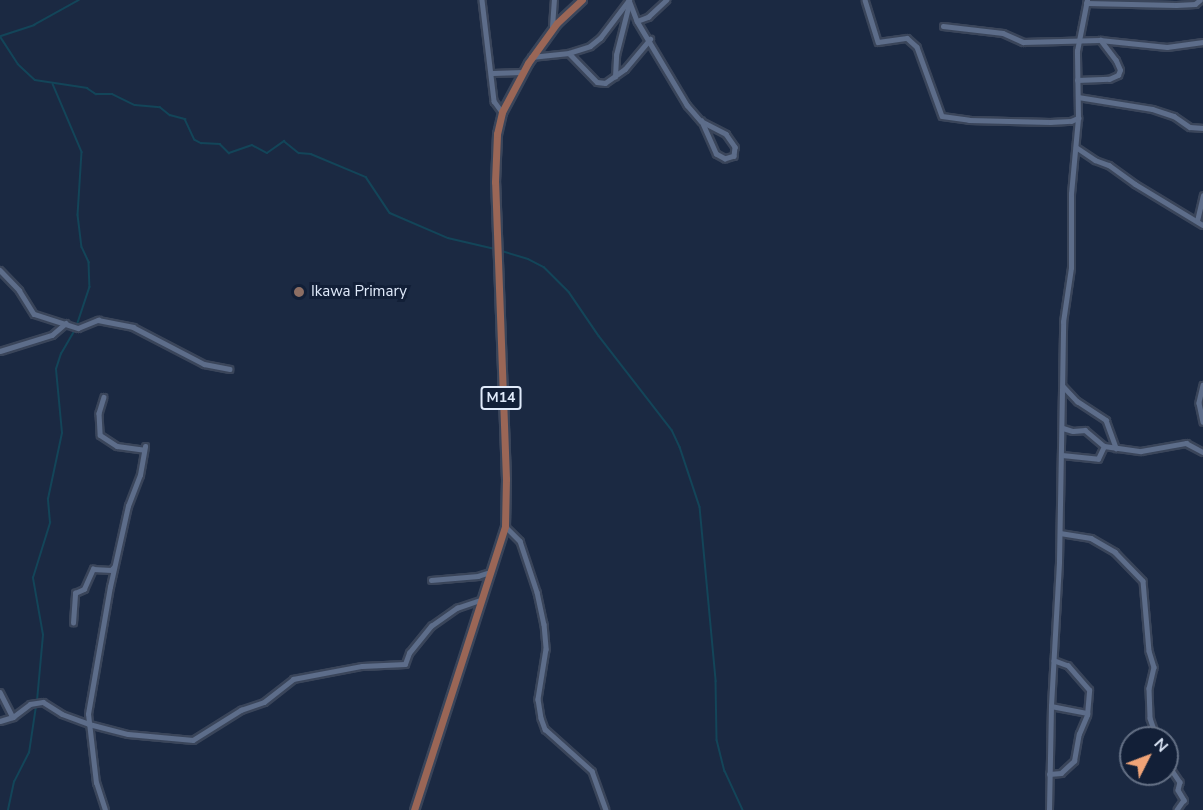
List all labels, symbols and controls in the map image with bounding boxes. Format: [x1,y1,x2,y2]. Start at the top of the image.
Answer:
place label: Ikawa Primary [311,283,407,301]
marker: Ikawa Primary [292,285,306,299]
road number: M14 [480,387,522,409]
north arrow [1119,726,1179,786]
text: N [1149,733,1173,757]

